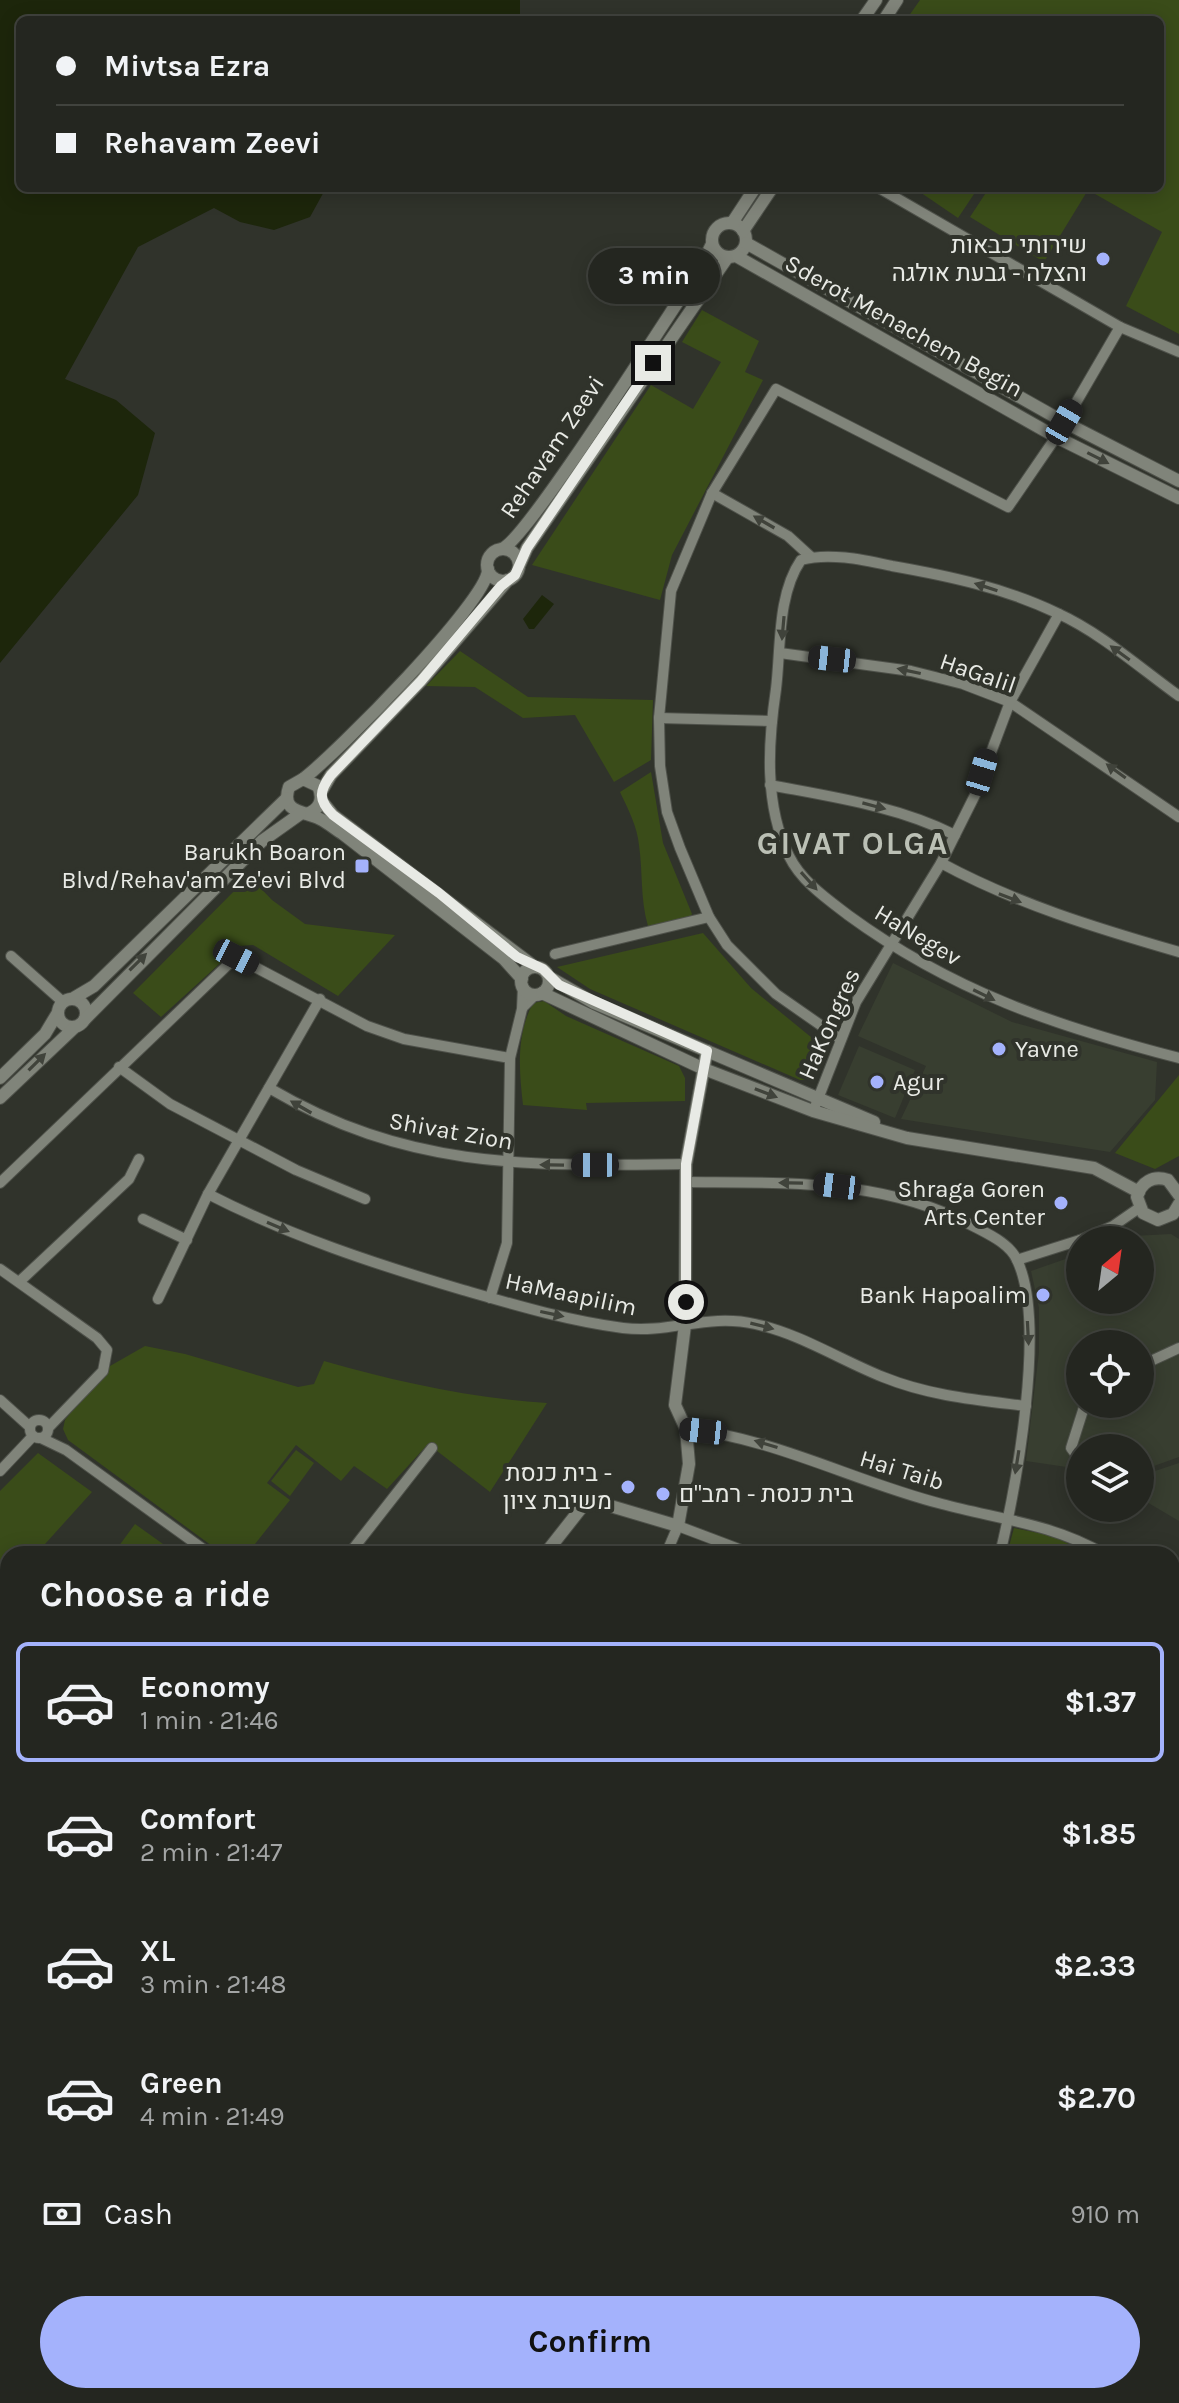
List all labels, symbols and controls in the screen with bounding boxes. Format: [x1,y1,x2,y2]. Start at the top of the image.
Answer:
text: Mivtsa Ezra [104,48,270,84]
text: Rehavam Zeevi [104,125,321,161]
place label: שירותי כבאות והצלה - גבעת אולגה [892,231,1087,287]
callout: 3 min [587,247,719,303]
street label: Sderot Menachem Begin [780,249,1028,403]
marker: שירותי כבאות והצלה - גבעת אולגה [1094,250,1112,268]
text: 3 min [618,260,690,291]
route end [635,345,671,381]
street label: Rehavam Zeevi [494,370,610,524]
car [1042,395,1086,449]
one-way arrow [1086,451,1109,465]
one-way arrow [753,515,775,529]
one-way arrow [974,580,998,592]
one-way arrow [776,616,789,641]
car [807,645,857,673]
one-way arrow [1110,646,1131,661]
street label: HaGalil [936,647,1020,699]
one-way arrow [896,665,921,677]
car [964,746,1000,798]
one-way arrow [1105,764,1126,779]
one-way arrow [862,800,887,812]
district label: GIVAT OLGA [757,825,949,862]
place label: Barukh Boaron Blvd/Rehav'am Ze'evi Blvd [61,838,346,894]
marker: Barukh Boaron Blvd/Rehav'am Ze'evi Blvd [353,857,371,875]
one-way arrow [800,872,818,891]
one-way arrow [998,892,1022,905]
street label: HaNegev [870,898,966,972]
car [209,935,263,979]
one-way arrow [128,953,147,972]
street label: HaKongres [792,964,866,1084]
one-way arrow [973,988,996,1002]
place label: Yavne [1015,1035,1079,1063]
marker: Yavne [990,1040,1008,1058]
one-way arrow [27,1053,46,1071]
place label: Agur [893,1068,944,1096]
marker: Agur [868,1073,886,1091]
one-way arrow [754,1087,778,1100]
one-way arrow [290,1100,312,1114]
street label: Shivat Zion [387,1106,515,1156]
car [571,1153,619,1177]
one-way arrow [539,1159,564,1171]
car [812,1171,862,1201]
place label: Shraga Goren Arts Center [898,1175,1045,1231]
one-way arrow [778,1177,803,1189]
marker: Shraga Goren Arts Center [1052,1194,1070,1212]
one-way arrow [267,1220,290,1233]
north arrow [1066,1226,1154,1314]
map controls [1066,1226,1154,1522]
street label: HaMaapilim [503,1266,639,1322]
place label: Bank Hapoalim [859,1281,1027,1309]
route start [668,1284,704,1320]
marker: Bank Hapoalim [1034,1286,1052,1304]
one-way arrow [540,1308,565,1321]
one-way arrow [749,1320,774,1333]
one-way arrow [1021,1321,1034,1346]
button: locate [1066,1330,1154,1418]
car [678,1417,728,1445]
button: layers [1066,1434,1154,1522]
one-way arrow [754,1438,778,1450]
street label: Hai Taib [856,1444,948,1496]
one-way arrow [1010,1450,1023,1475]
place label: בית כנסת - משיבת ציון [503,1459,612,1515]
marker: בית כנסת - משיבת ציון [619,1478,637,1496]
place label: בית כנסת - רמב"ם [679,1480,854,1508]
marker: בית כנסת - רמב"ם [654,1485,672,1503]
text: Choose a ride [40,1573,270,1615]
icon: car [44,1666,116,1738]
text: Economy [140,1669,270,1705]
text: $1.37 [1065,1684,1136,1720]
text: 1 min · 21:46 [140,1705,279,1736]
icon: car [44,1798,116,1870]
text: Comfort [140,1801,256,1837]
text: $1.85 [1061,1816,1136,1852]
text: 2 min · 21:47 [140,1837,282,1868]
icon: car [44,1930,116,2002]
text: XL [140,1933,175,1969]
text: $2.33 [1053,1948,1136,1984]
text: 3 min · 21:48 [140,1969,286,2000]
icon: car [44,2062,116,2134]
text: Green [140,2065,223,2101]
text: $2.70 [1057,2080,1136,2116]
text: 4 min · 21:49 [140,2101,285,2132]
icon: cash [40,2192,84,2236]
text: Cash [104,2196,173,2232]
text: 910 m [1070,2199,1140,2230]
button: Confirm [40,2296,1140,2388]

